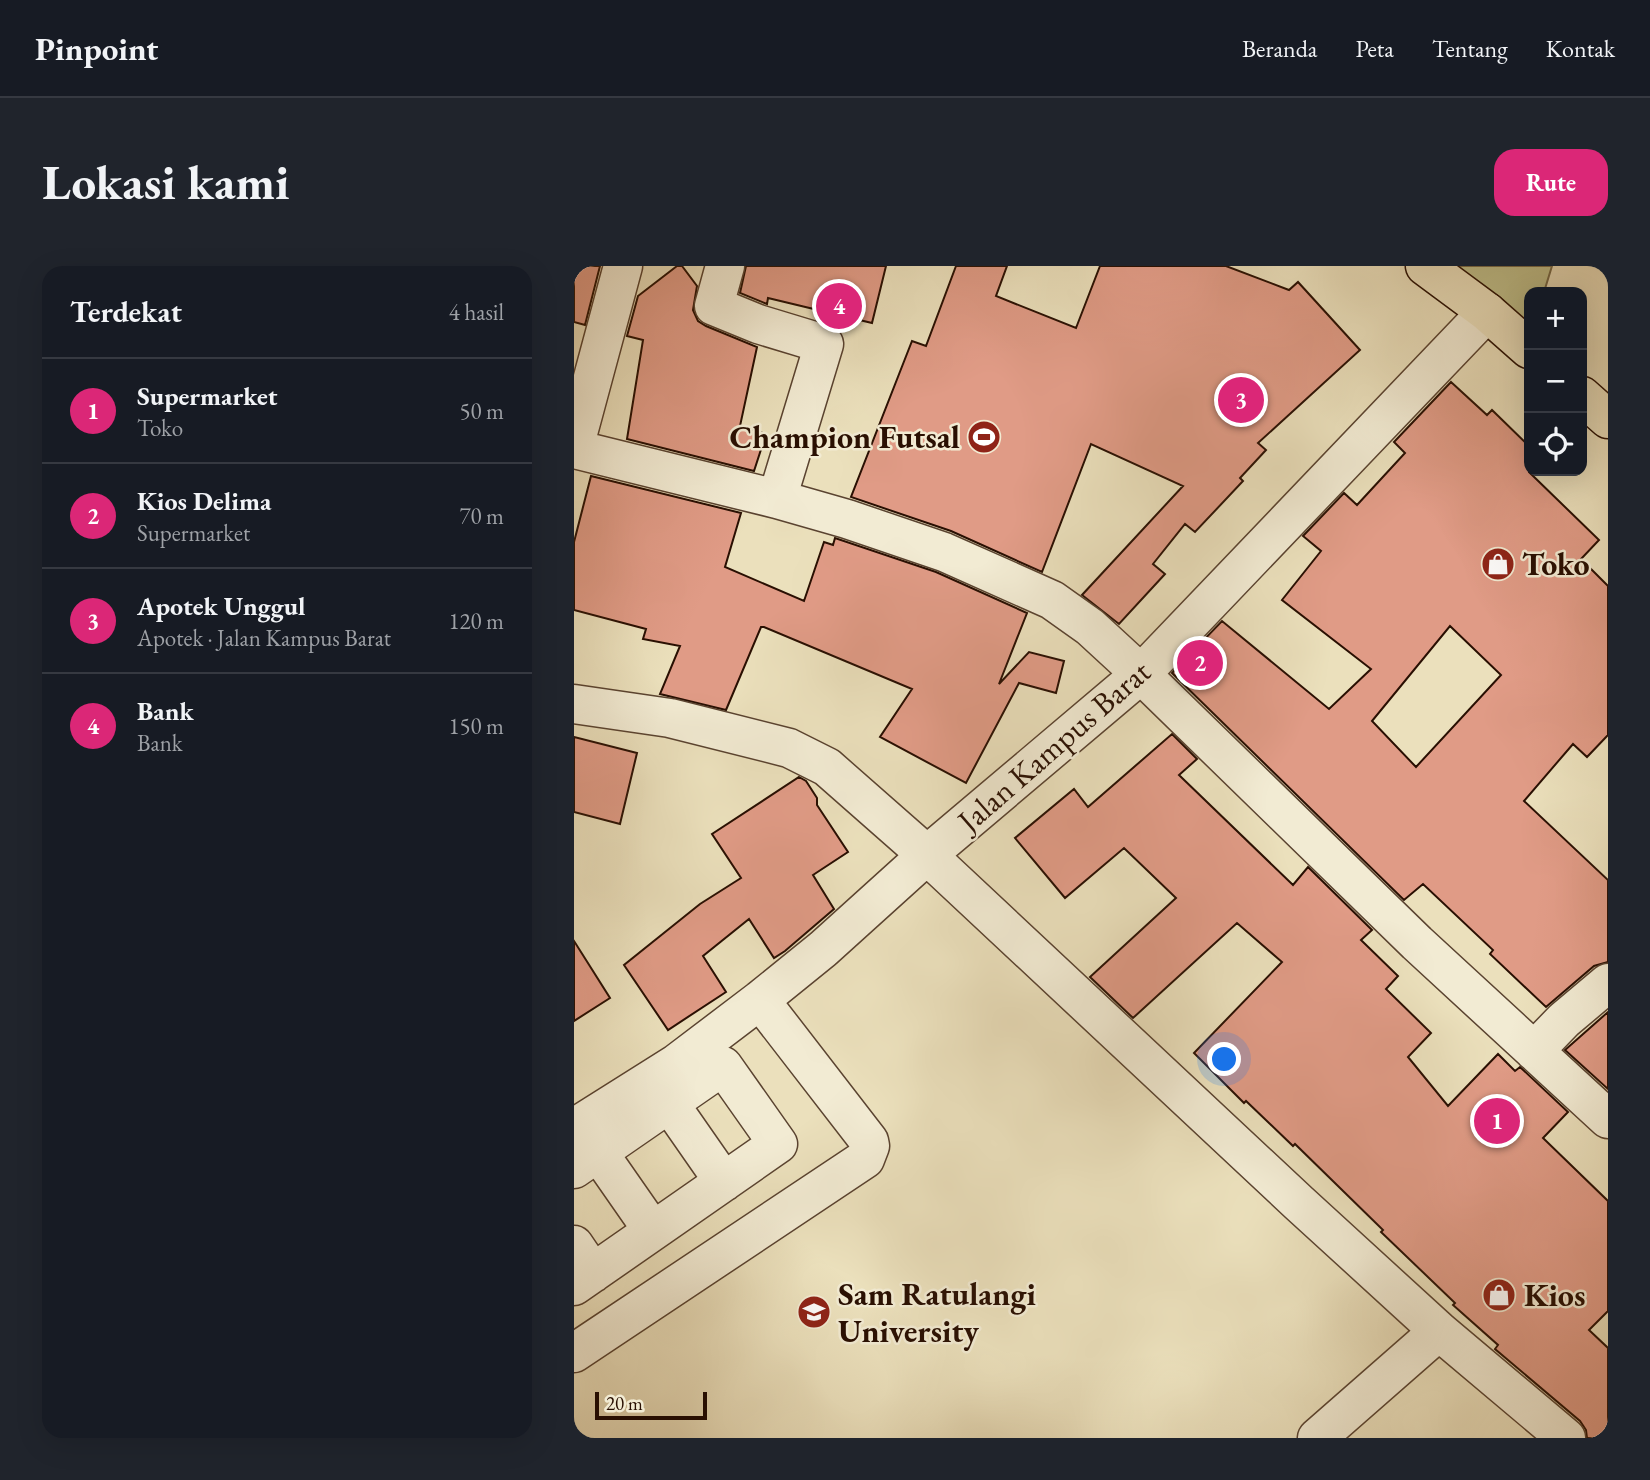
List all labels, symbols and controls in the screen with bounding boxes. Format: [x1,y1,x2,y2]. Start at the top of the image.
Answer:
text: Pinpoint [35,27,158,70]
text: Beranda [1242,33,1317,64]
text: Peta [1355,33,1394,64]
text: Tentang [1432,33,1508,64]
text: Kontak [1546,33,1615,64]
button: Rute [1494,149,1608,216]
text: Lokasi kami [42,150,290,214]
pin: 4 [816,280,862,332]
map controls [1524,287,1587,476]
button: + [1524,287,1587,350]
text: Terdekat [70,292,182,331]
text: 4 hasil [449,297,504,327]
button: − [1524,350,1587,413]
pin: 3 [1218,374,1264,426]
text: Supermarket [137,379,278,413]
text: 1 [87,396,99,426]
text: 50 m [459,396,504,426]
text: Toko [137,413,183,443]
button: locate [1524,413,1587,476]
place label: Champion Futsal [729,416,960,458]
sports icon: Champion Futsal [965,418,1003,456]
text: Kios Delima [137,484,271,518]
text: 2 [87,501,99,531]
text: 70 m [459,501,504,531]
text: Supermarket [137,518,250,548]
place label: Toko [1522,543,1590,585]
shop icon: Toko [1479,545,1517,583]
text: Apotek Unggul [137,589,305,623]
text: 3 [87,606,99,636]
text: 120 m [448,606,504,636]
text: Apotek · Jalan Kampus Barat [137,623,391,653]
pin: 2 [1177,637,1223,689]
street label: Jalan Kampus Barat [947,651,1159,843]
text: Bank [137,694,194,728]
text: 4 [87,711,99,741]
text: 150 m [448,711,504,741]
text: Bank [137,728,183,758]
your location [1207,1042,1241,1076]
pin: 1 [1474,1095,1520,1147]
place label: Sam Ratulangi University [838,1273,1036,1352]
place label: Kios [1524,1274,1585,1316]
shop icon: Kios [1480,1276,1518,1314]
school or university icon: Sam Ratulangi University [795,1293,833,1331]
scale bar [595,1389,707,1421]
text: 20 m [606,1391,643,1416]

